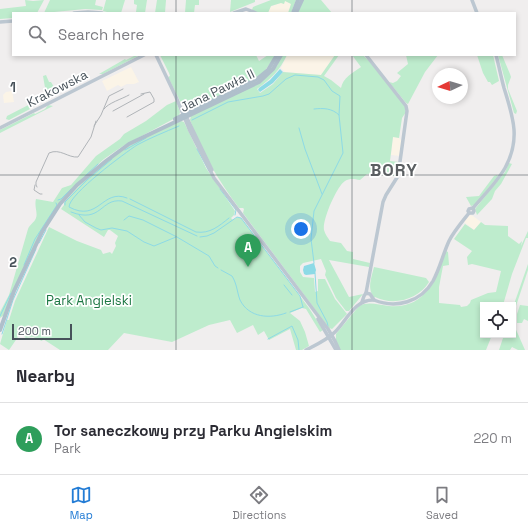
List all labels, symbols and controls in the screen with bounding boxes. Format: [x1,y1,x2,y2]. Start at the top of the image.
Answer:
search box [12,12,516,56]
icon: search [26,23,48,45]
text: Search here [58,25,144,44]
street label: Jana Pawła II [177,65,257,116]
street label: Krakowska [24,66,91,111]
north arrow [432,68,468,104]
text: 1 [10,79,16,96]
district label: BORY [370,159,418,181]
your location [291,219,311,239]
pin: A [235,234,261,267]
text: 2 [9,254,17,271]
park label: Park Angielski [46,292,132,309]
map controls [480,302,516,338]
button: locate [480,302,516,338]
scale bar [12,322,72,341]
text: 200 m [18,324,51,338]
text: Nearby [16,365,75,387]
text: Tor saneczkowy przy Parku Angielskim [54,421,332,440]
text: A [25,430,33,447]
text: 220 m [473,430,512,447]
text: Park [54,440,81,457]
tab: Map [70,484,93,522]
tab: Directions [232,484,286,522]
tab: Saved [426,484,458,522]

